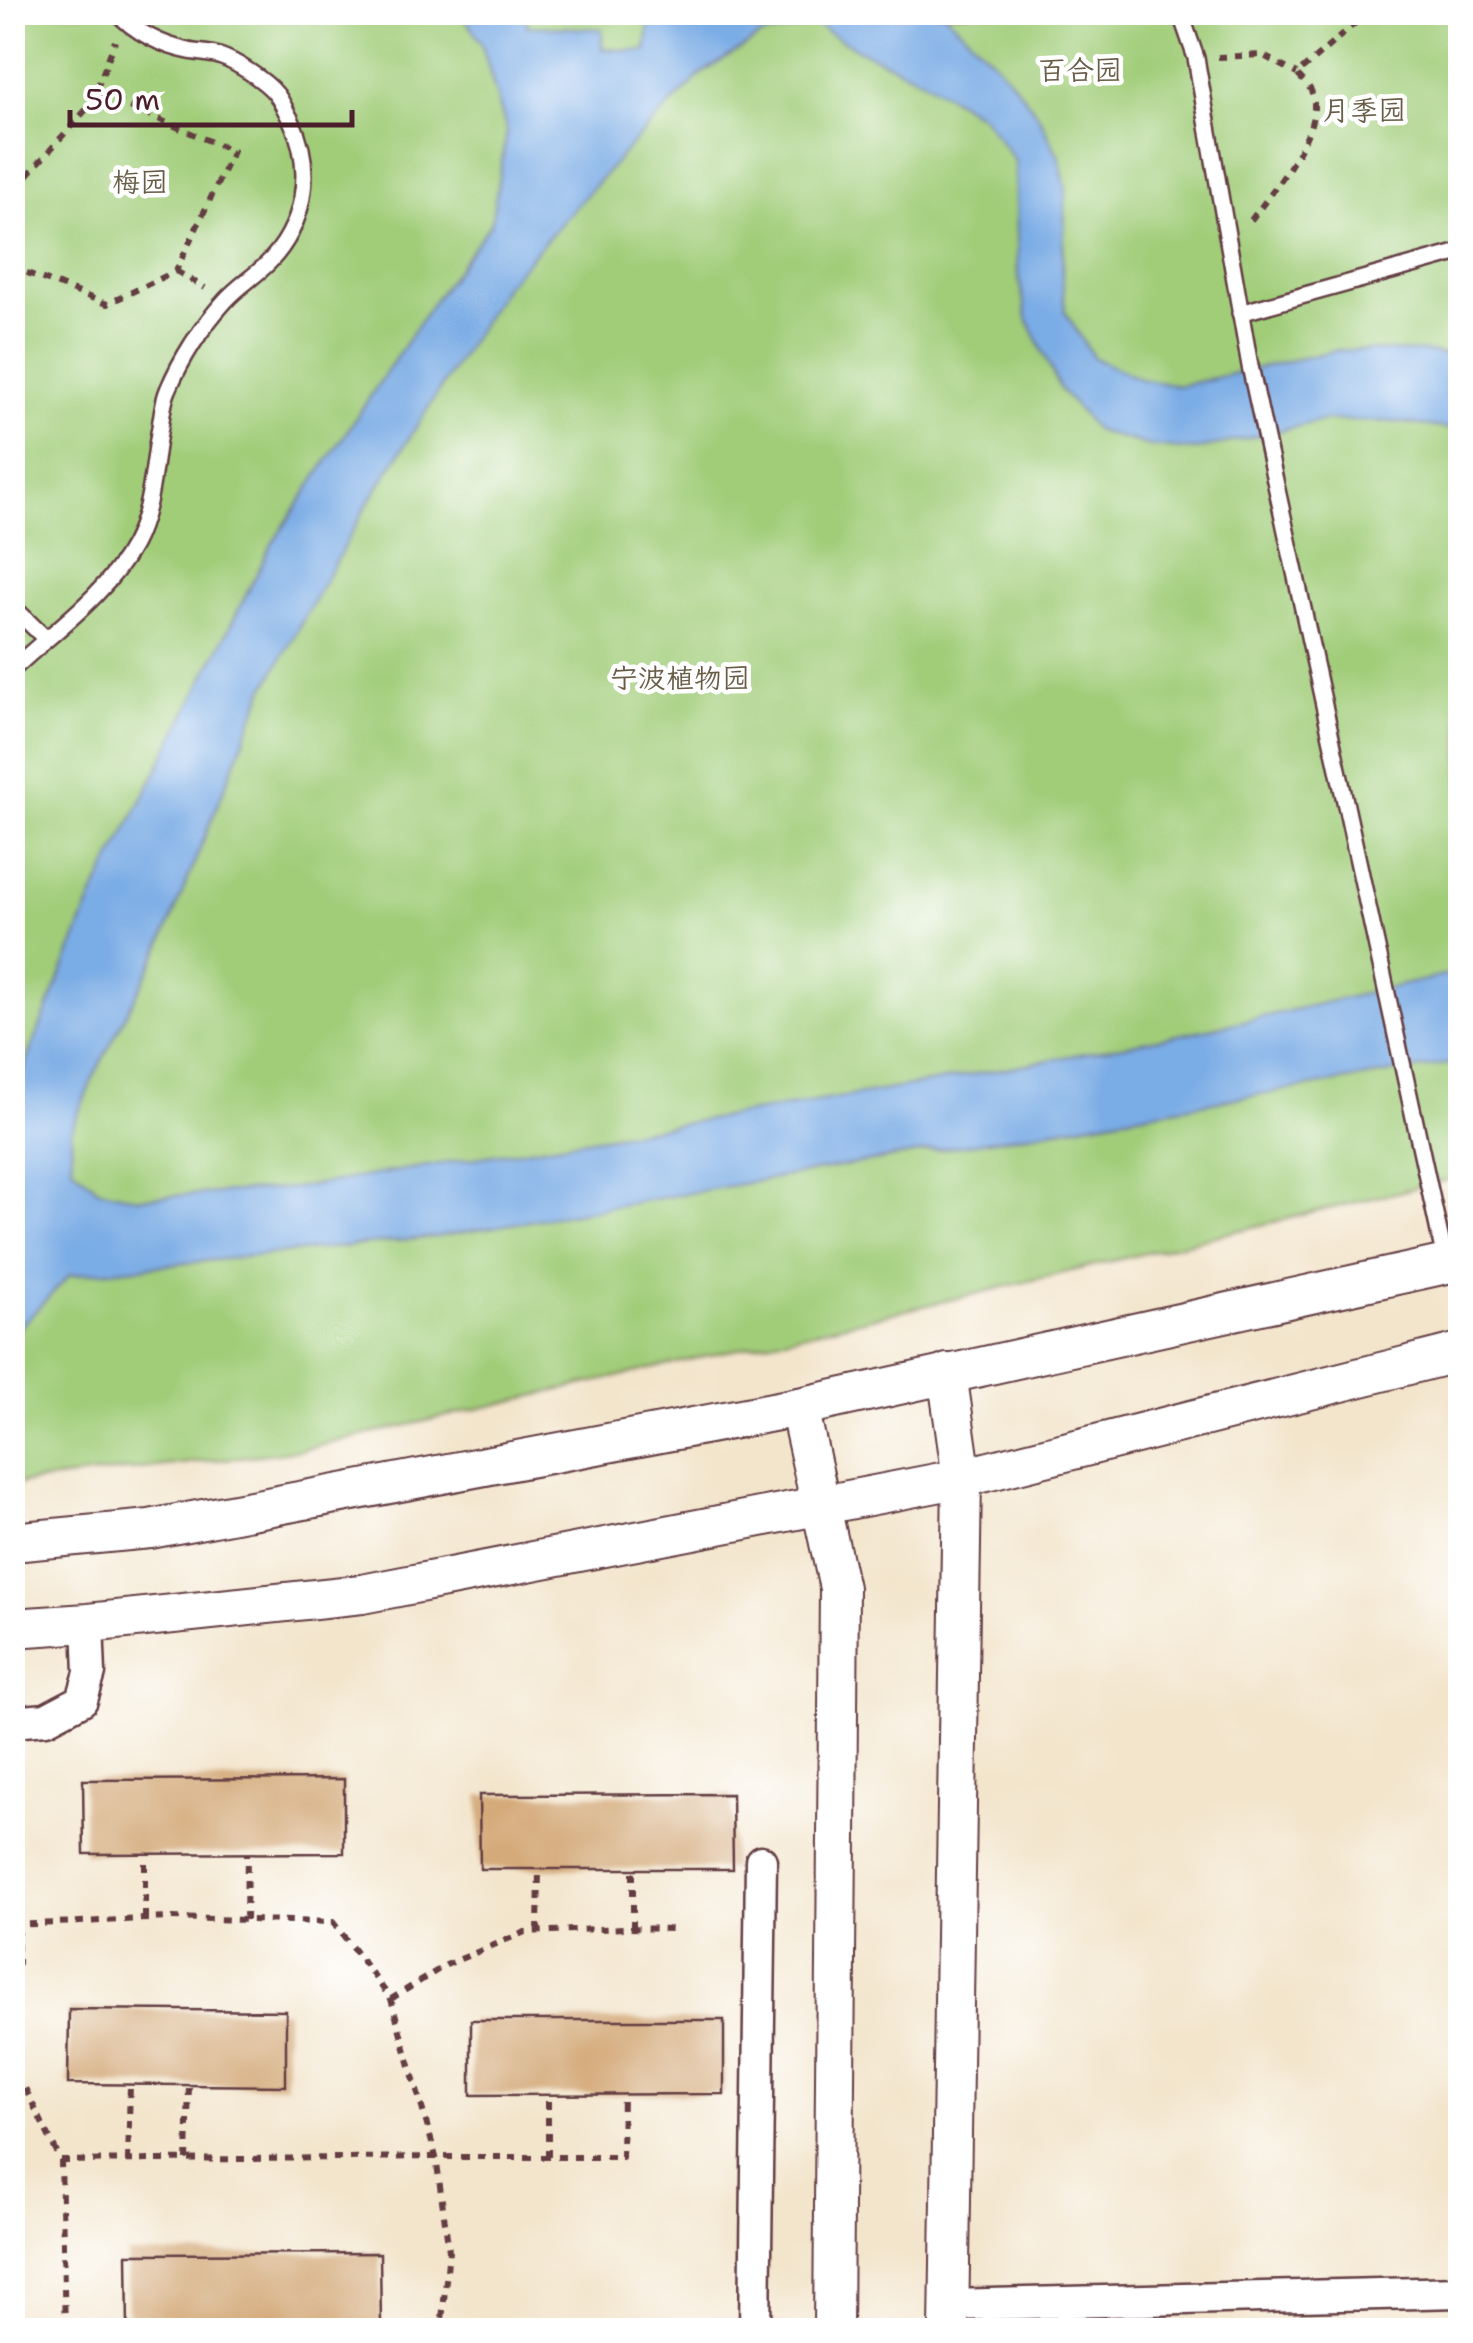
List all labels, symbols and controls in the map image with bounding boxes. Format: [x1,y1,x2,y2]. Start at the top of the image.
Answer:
park label: 百合园 [1038,51,1122,89]
scale bar [70,65,352,127]
text: 50 m [85,79,160,120]
park label: 月季园 [1322,91,1406,129]
park label: 梅园 [112,163,168,201]
park label: 宁波植物园 [610,659,750,697]

